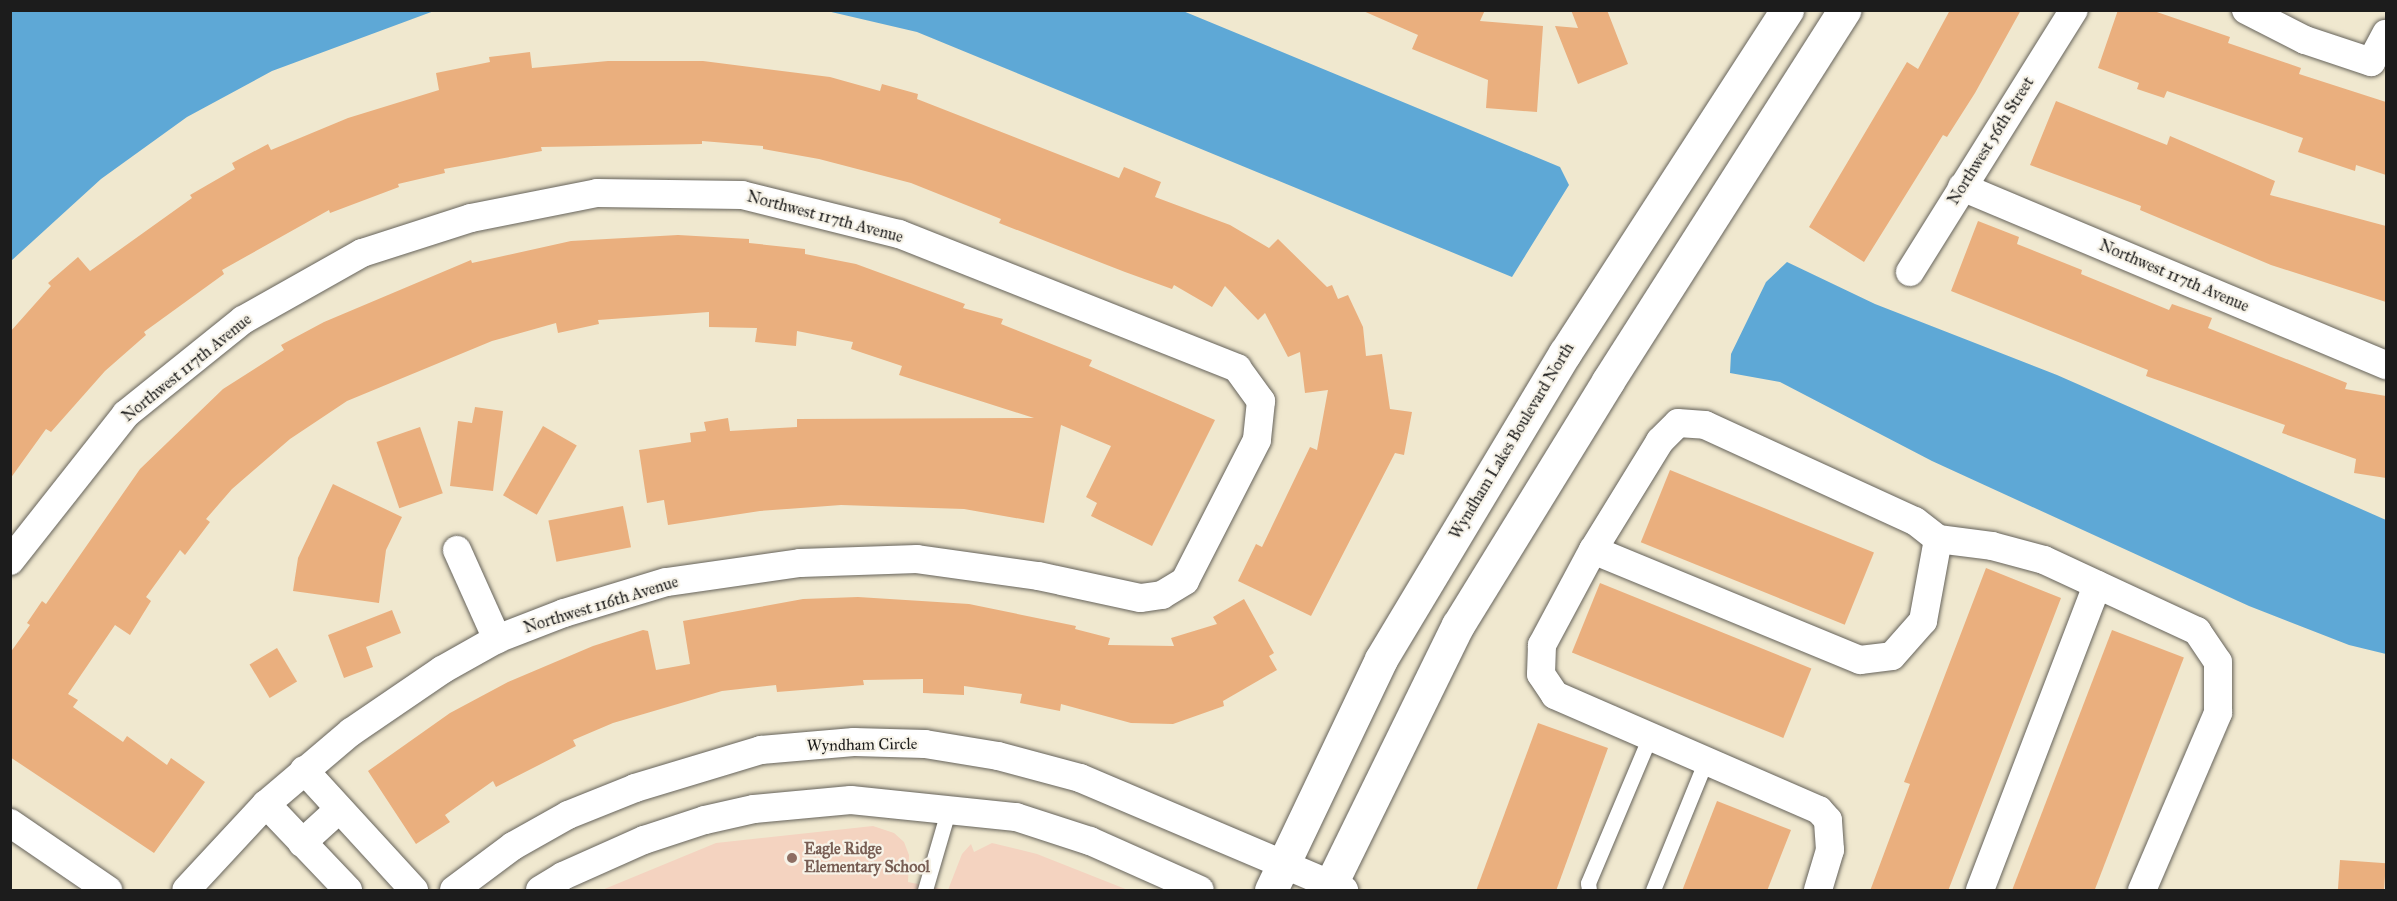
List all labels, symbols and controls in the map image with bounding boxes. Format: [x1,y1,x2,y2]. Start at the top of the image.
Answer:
street label: Northwest 56th Street [1944,74,2038,208]
street label: Northwest 117th Avenue [745,187,905,247]
street label: Northwest 117th Avenue [2096,236,2252,316]
street label: Northwest 117th Avenue [118,310,256,426]
street label: Wyndham Lakes Boulevard North [1446,339,1578,543]
street label: Northwest 116th Avenue [521,572,681,638]
street label: Wyndham Circle [807,734,917,756]
place label: Eagle Ridge Elementary School [804,839,930,877]
marker: Eagle Ridge Elementary School [785,851,799,865]

